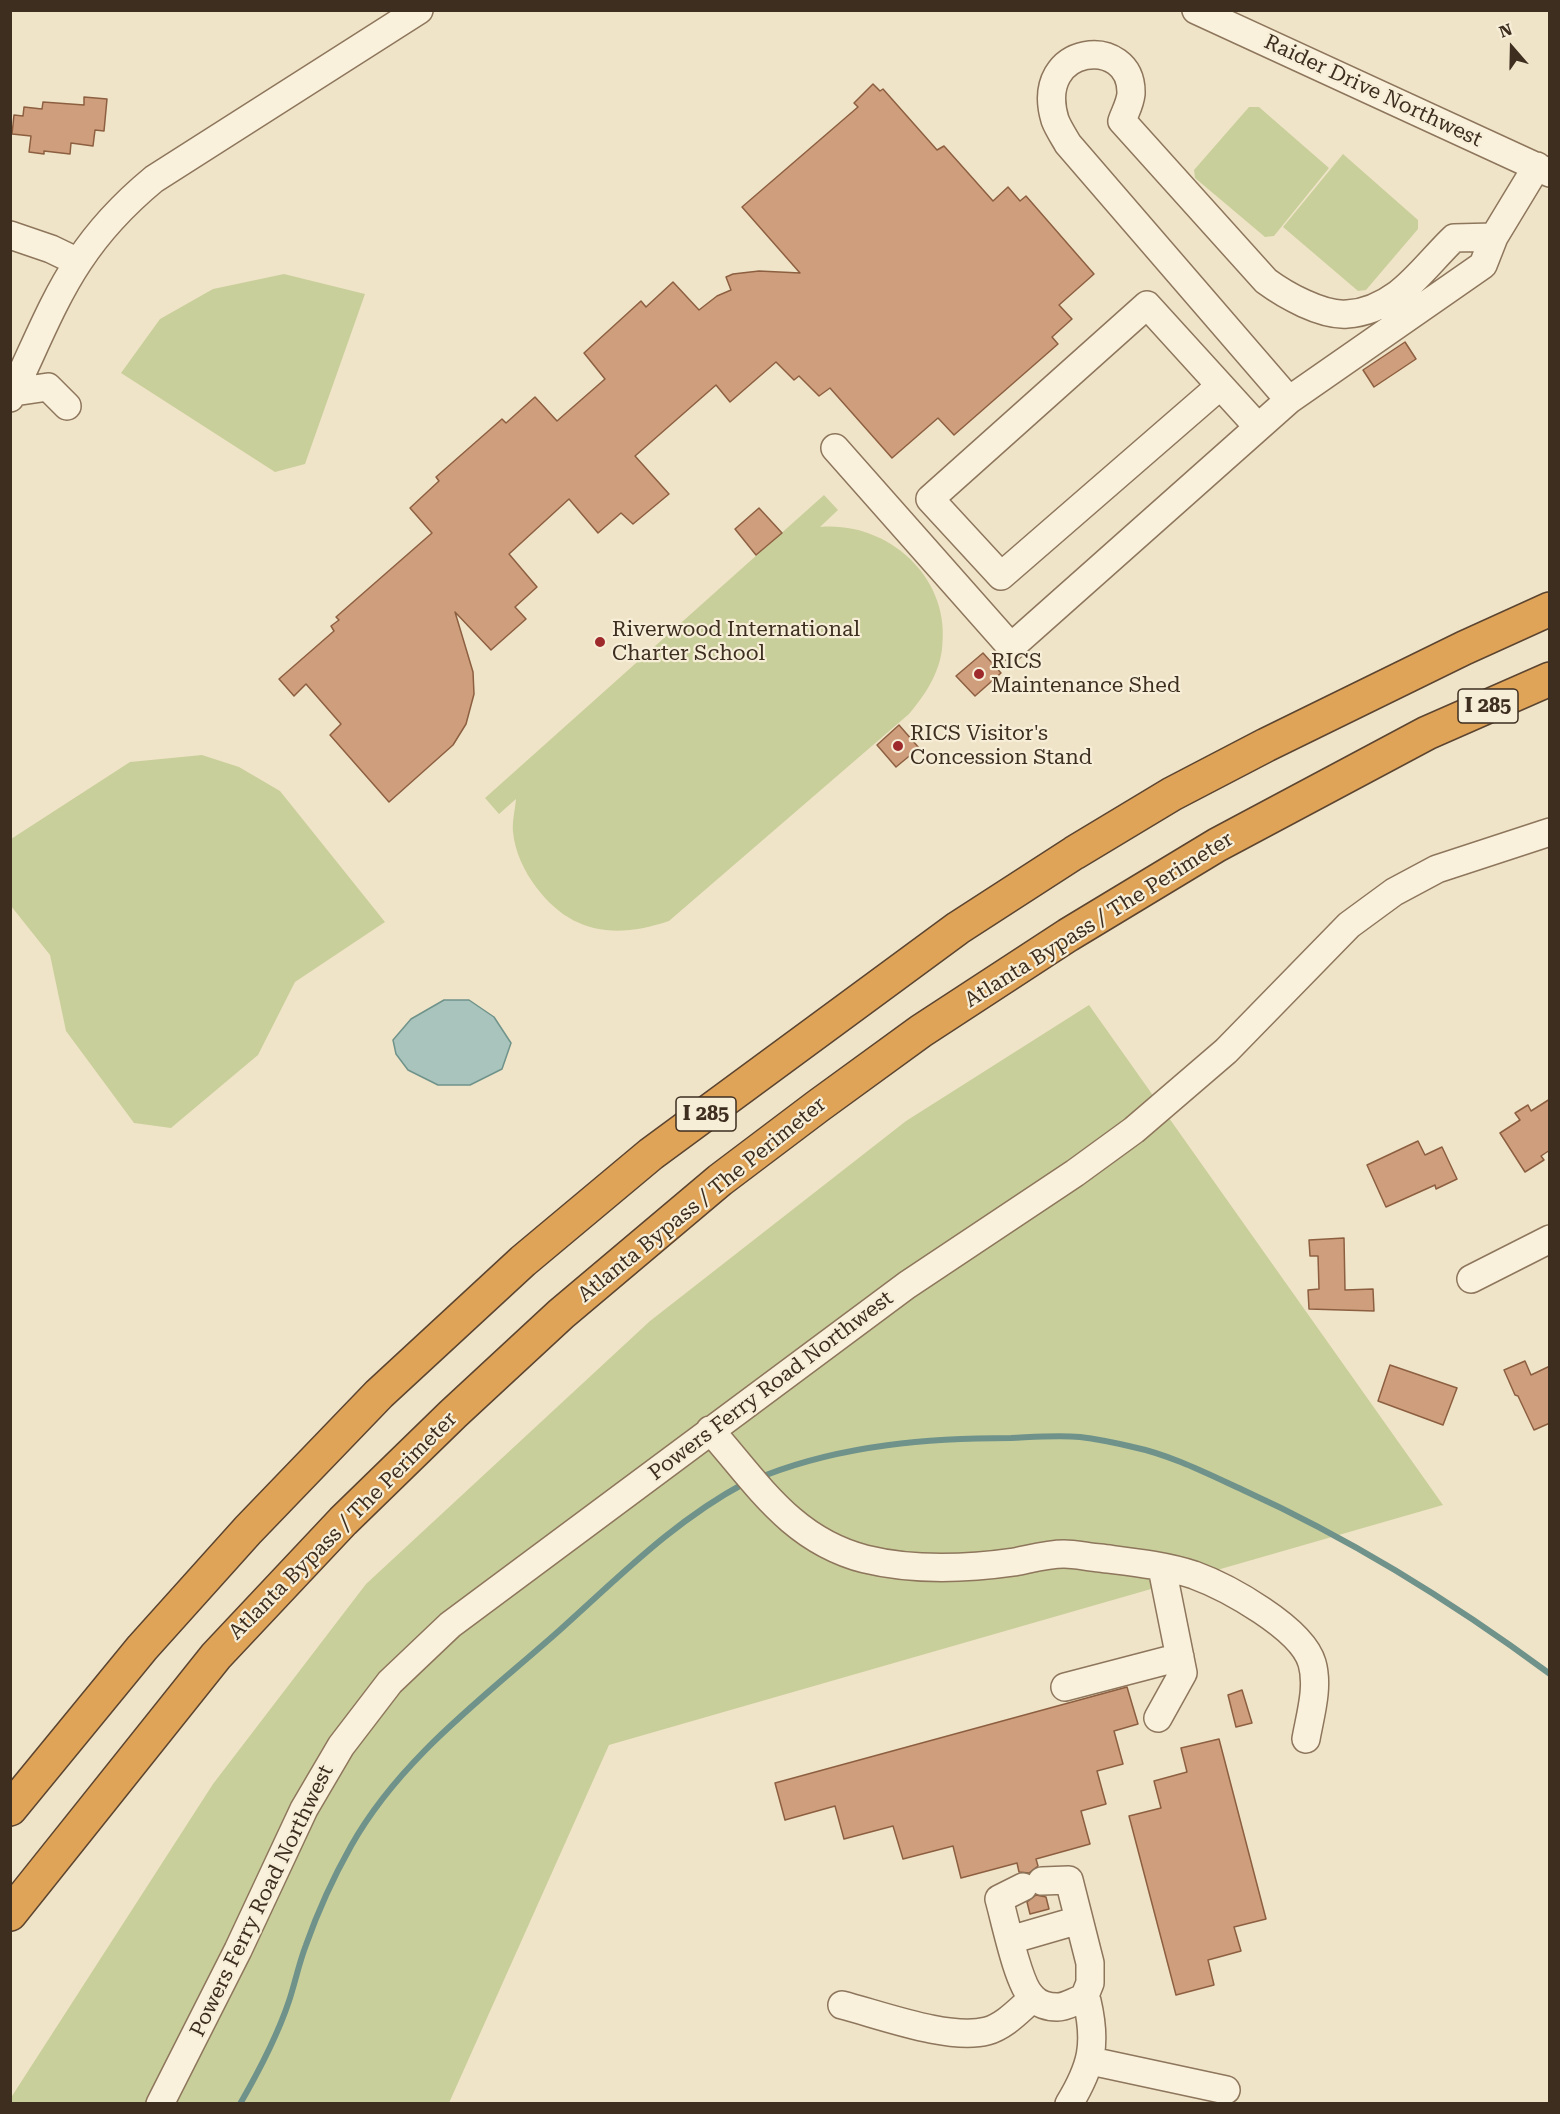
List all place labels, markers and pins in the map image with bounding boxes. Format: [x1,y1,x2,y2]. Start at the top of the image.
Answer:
place label: Riverwood International Charter School [612,617,860,667]
marker: Riverwood International Charter School [593,635,607,649]
place label: RICS Maintenance Shed [991,649,1180,699]
marker: RICS Maintenance Shed [972,667,986,681]
place label: RICS Visitor's Concession Stand [910,721,1092,771]
marker: RICS Visitor's Concession Stand [891,739,905,753]

